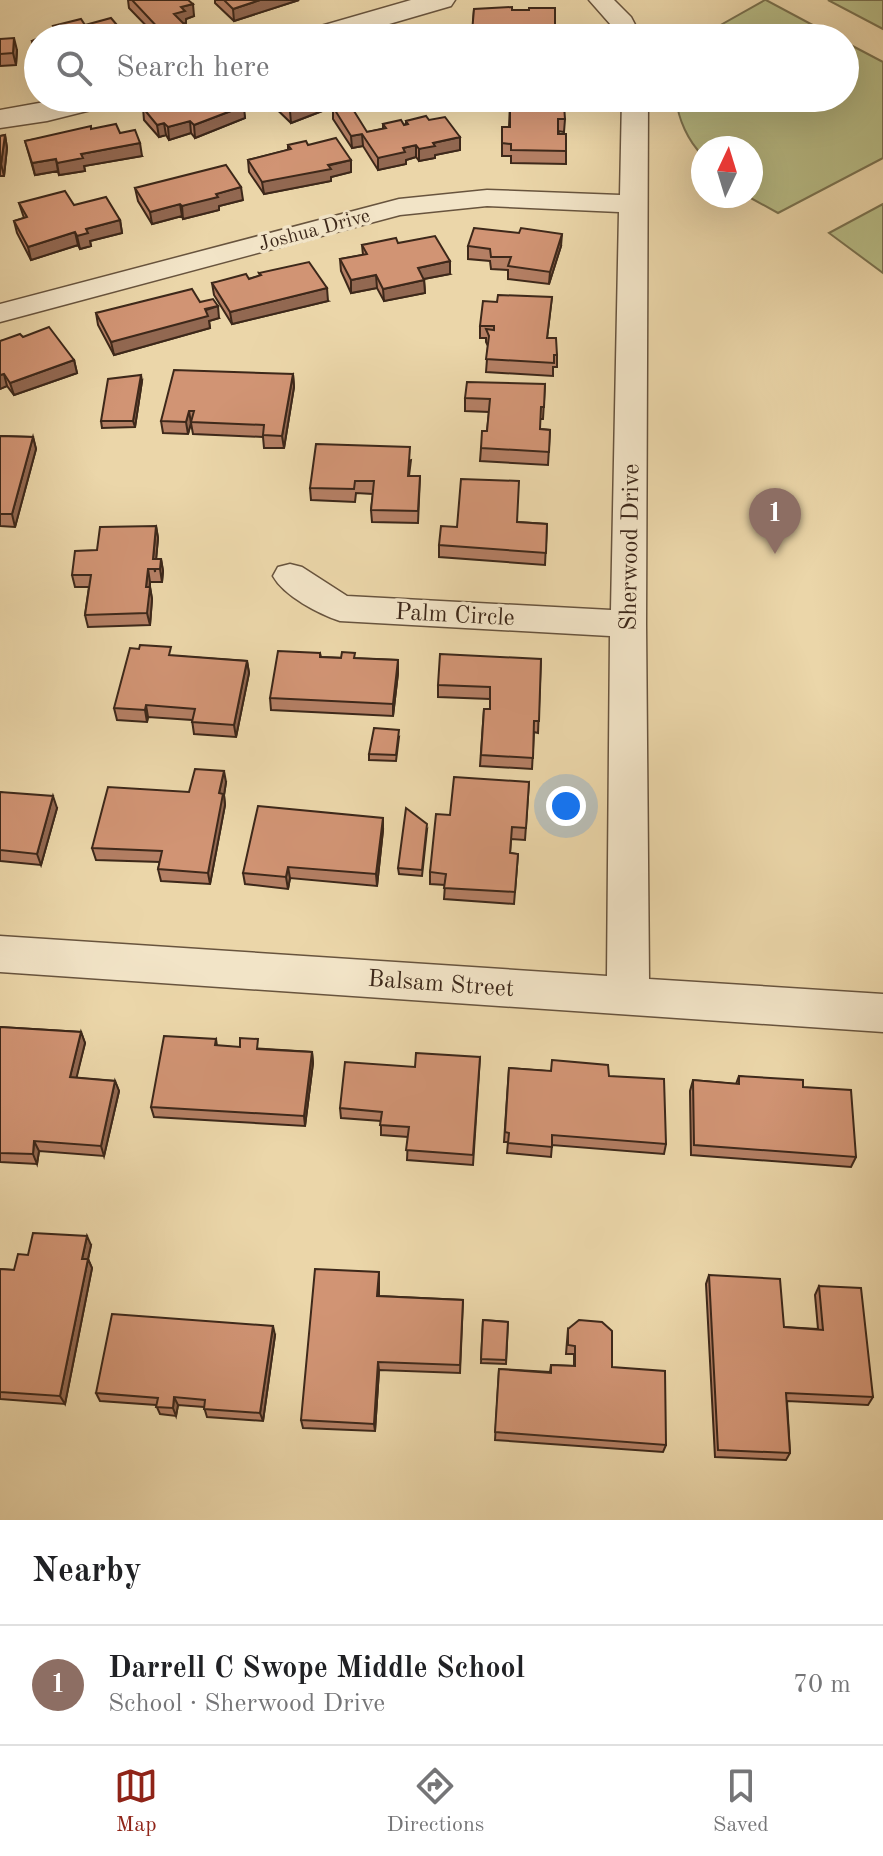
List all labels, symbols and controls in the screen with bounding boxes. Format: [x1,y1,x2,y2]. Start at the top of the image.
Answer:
search box [24,24,859,112]
icon: search [52,46,96,90]
text: Search here [116,53,270,83]
north arrow [691,136,763,208]
street label: Joshua Drive [257,206,372,255]
street label: Sherwood Drive [618,463,644,631]
pin: 1 [749,488,801,554]
street label: Palm Circle [394,601,515,631]
your location [546,786,586,826]
street label: Balsam Street [367,968,515,1002]
text: Nearby [32,1555,142,1589]
text: Darrell C Swope Middle School [108,1654,525,1684]
text: 1 [50,1672,66,1698]
text: 70 m [793,1672,851,1698]
text: School · Sherwood Drive [108,1691,385,1717]
tab: Map [114,1764,158,1839]
tab: Directions [387,1764,484,1839]
tab: Saved [713,1764,769,1839]

